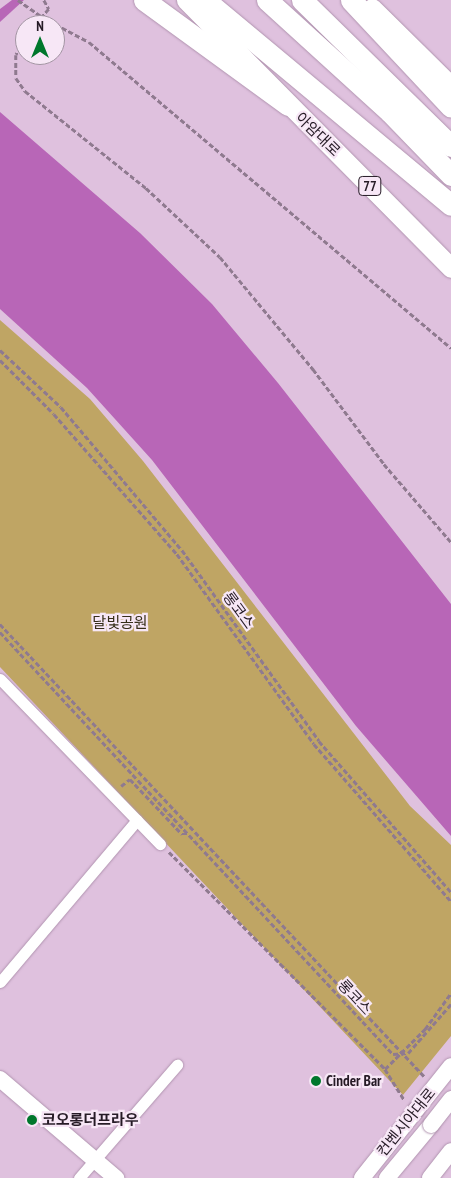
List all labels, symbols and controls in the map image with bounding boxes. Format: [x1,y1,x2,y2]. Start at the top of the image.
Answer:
north arrow [15,15,65,65]
text: N [36,17,44,35]
street label: 아암대로 [292,108,344,160]
road number: 77 [358,175,382,198]
street label: 롱코스 [220,588,258,632]
park label: 달빛공원 [92,614,148,632]
street label: 롱코스 [334,976,376,1018]
place label: Cinder Bar [326,1072,381,1090]
marker: Cinder Bar [310,1075,322,1087]
street label: 컨벤시아대로 [373,1084,439,1160]
place label: 코오롱더프라우 [42,1111,139,1129]
marker: 코오롱더프라우 [26,1114,38,1126]

